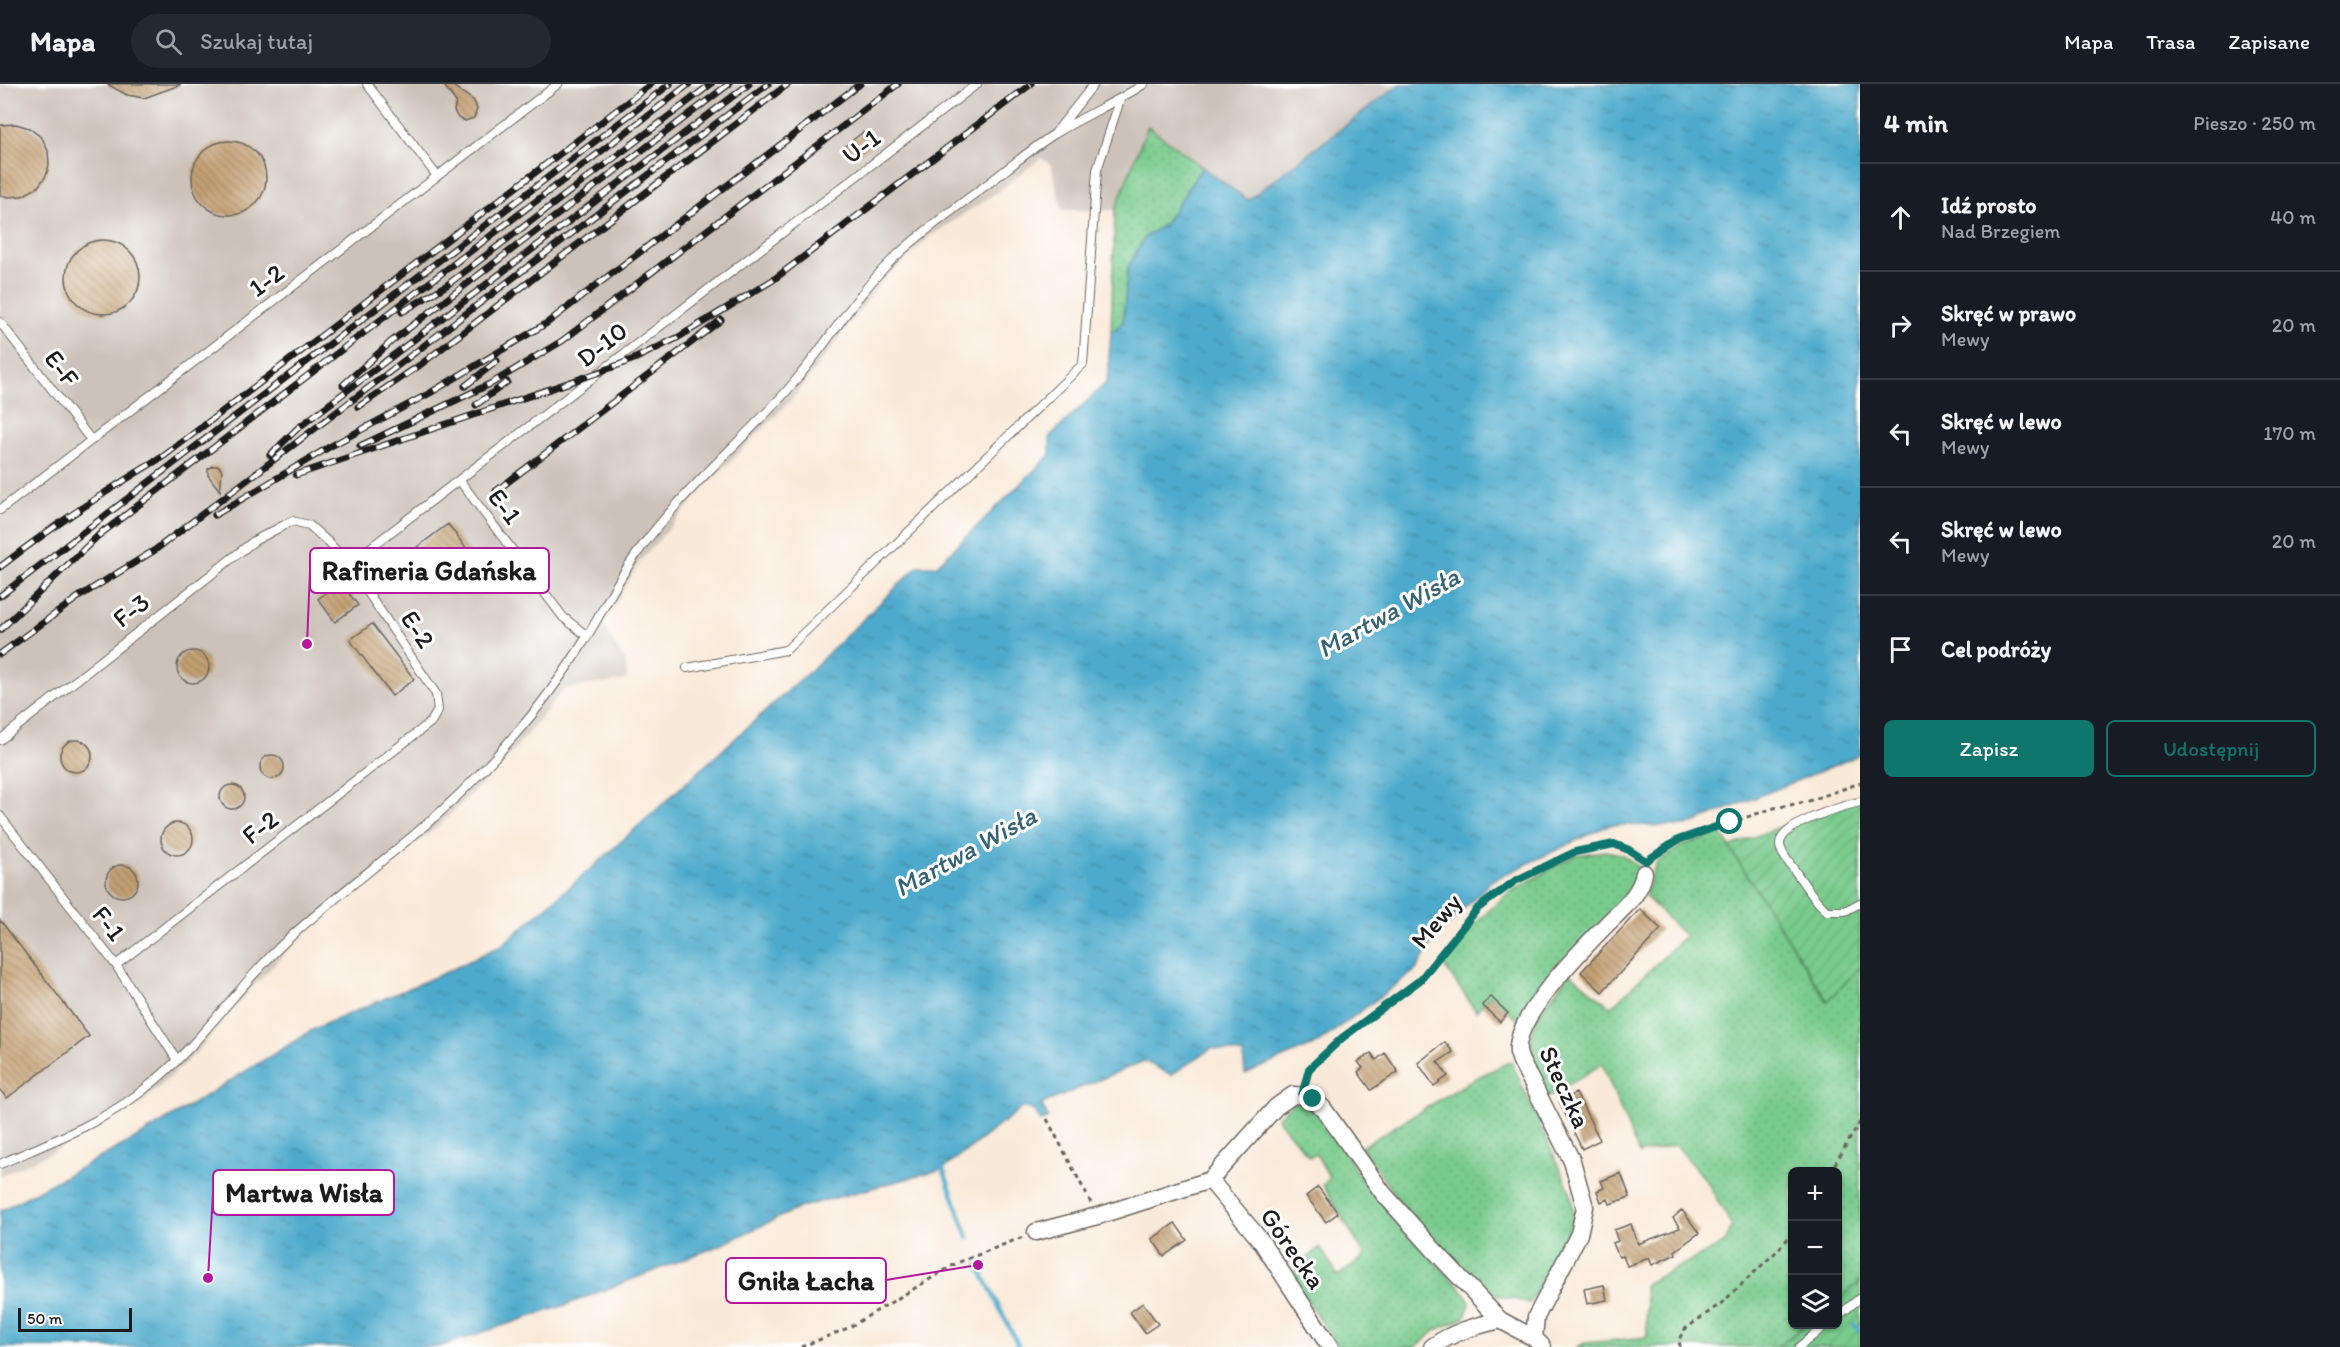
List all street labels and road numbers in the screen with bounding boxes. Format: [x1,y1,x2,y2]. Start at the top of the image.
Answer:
street label: U-1 [836,121,886,171]
street label: 1-2 [242,256,290,304]
street label: D-10 [570,314,634,374]
street label: E-F [38,343,87,393]
street label: E-1 [481,482,529,530]
street label: F-3 [106,586,156,634]
street label: E-2 [394,604,442,654]
street label: F-2 [235,803,285,851]
street label: Mewy [1404,887,1468,955]
street label: F-1 [85,899,133,947]
street label: Steczka [1532,1041,1598,1133]
street label: Górecka [1253,1201,1333,1295]

